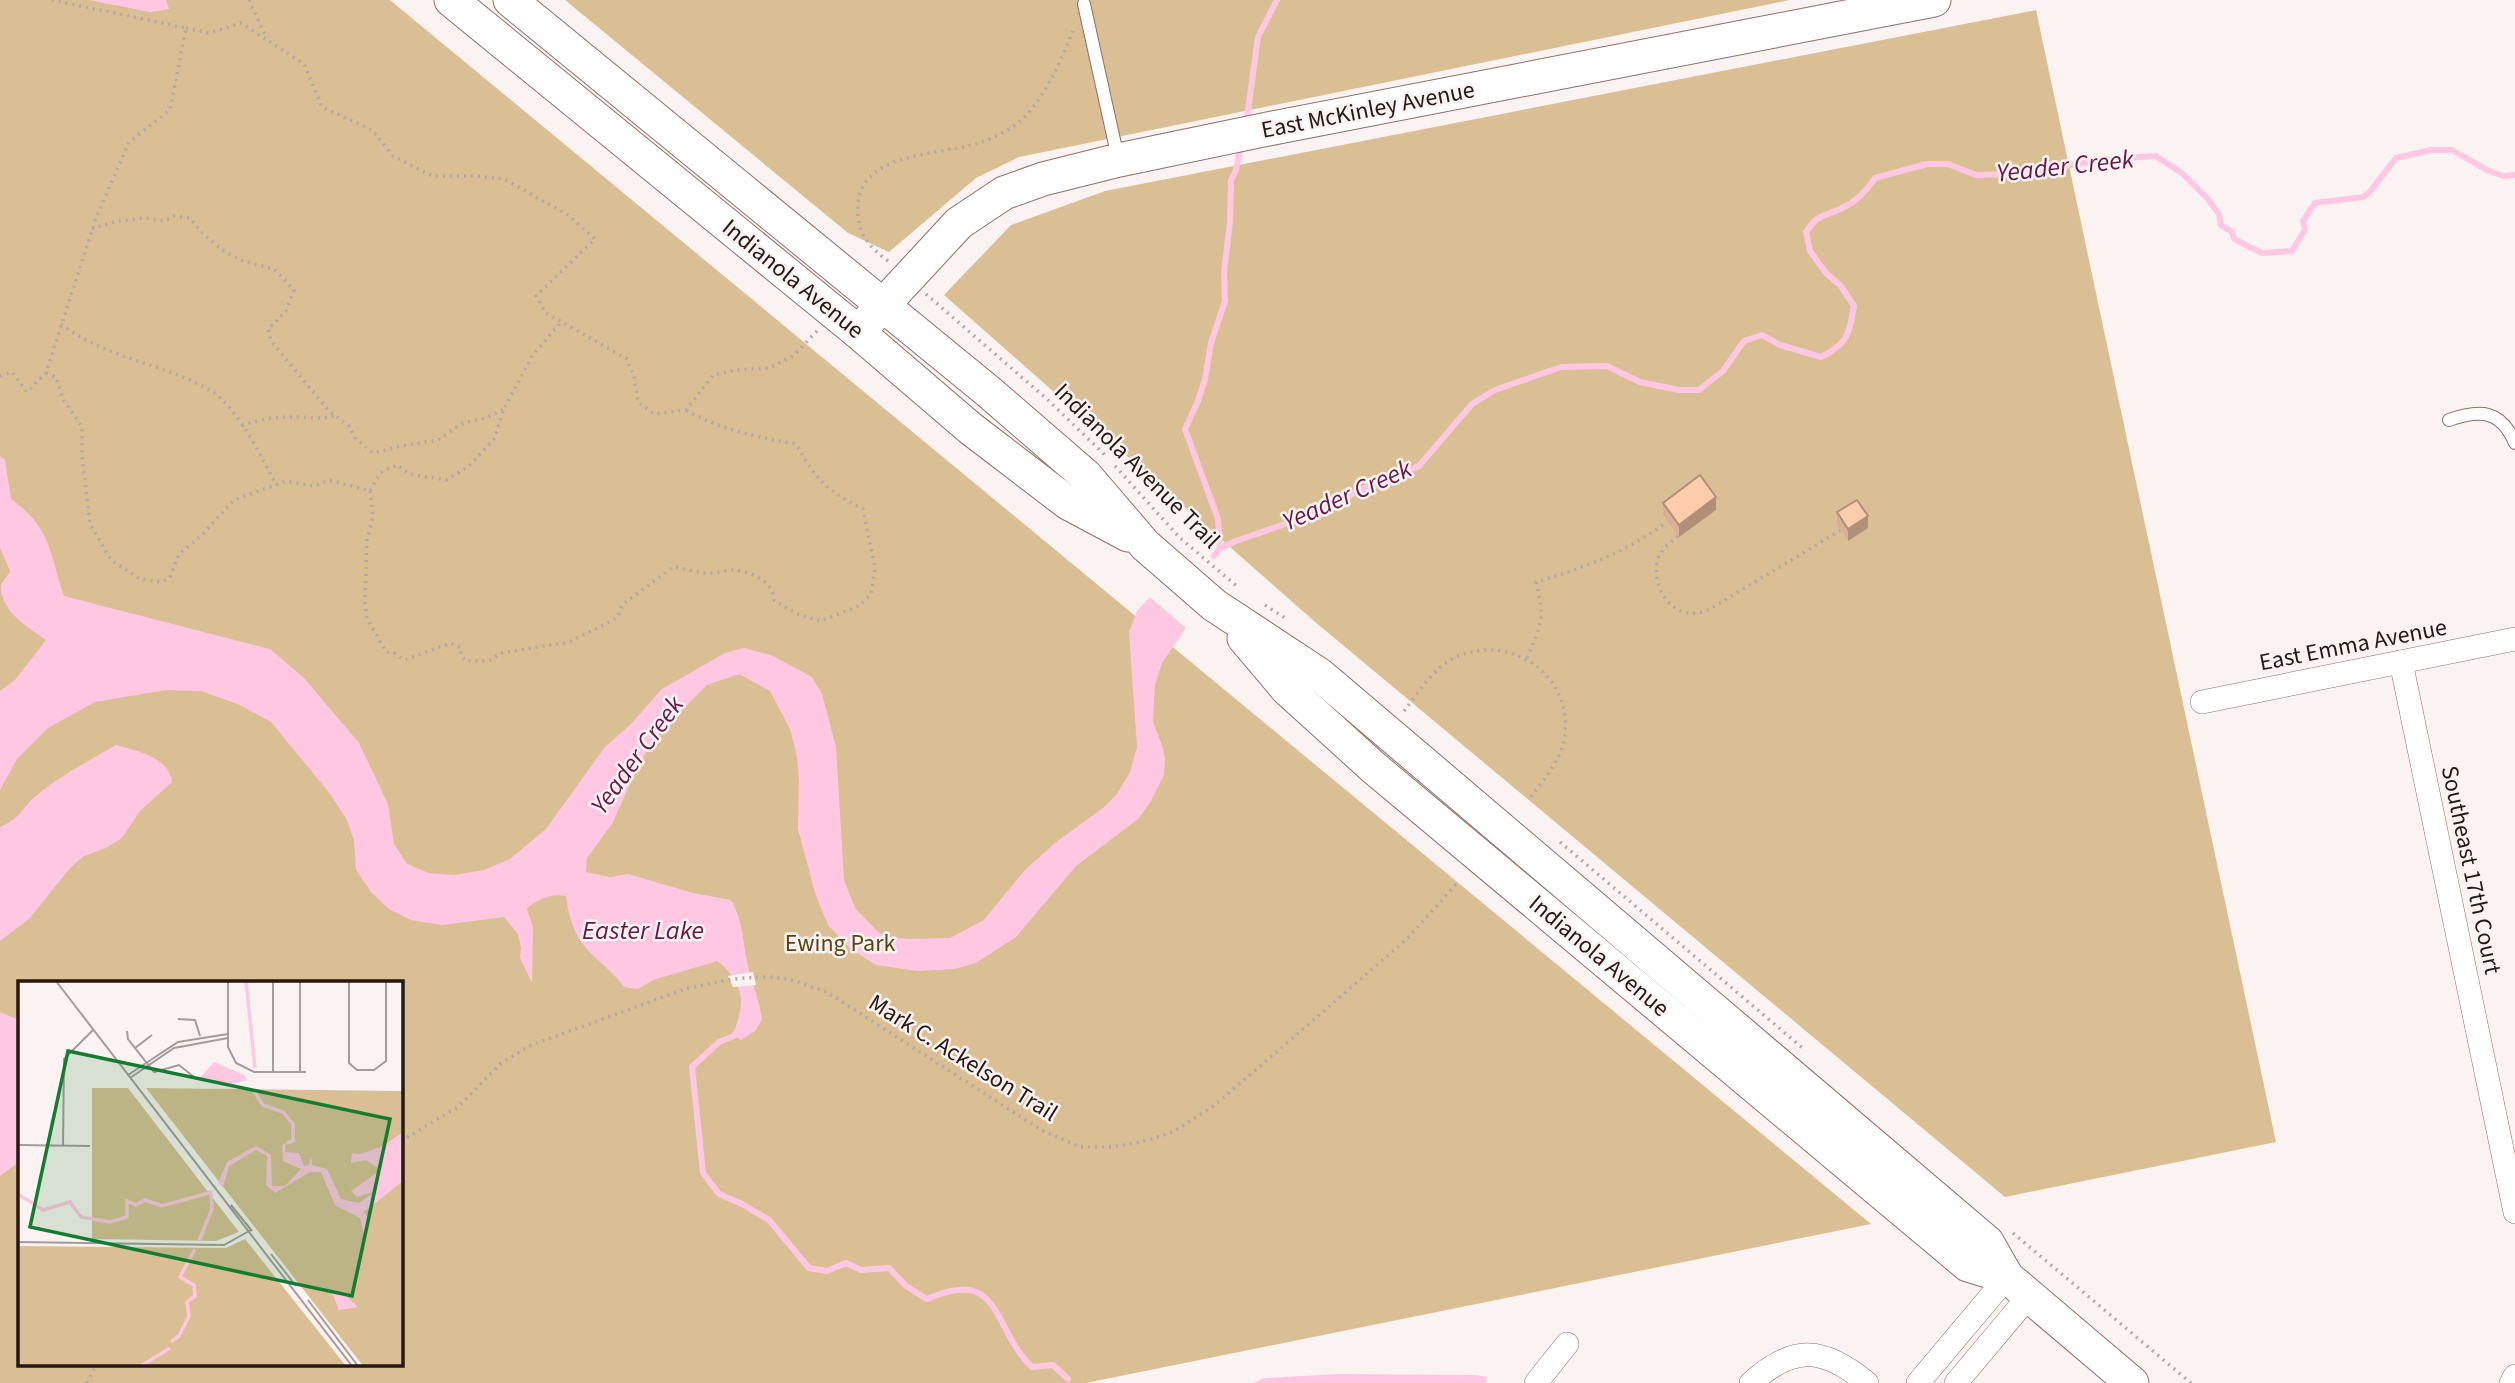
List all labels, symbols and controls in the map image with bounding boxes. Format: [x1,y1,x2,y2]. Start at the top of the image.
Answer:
street label: East McKinley Avenue [1258,72,1478,148]
water label: Yeader Creek [1994,140,2136,192]
street label: Indianola Avenue [714,211,872,347]
street label: Indianola Avenue Trail [1046,375,1228,557]
water label: Yeader Creek [1276,450,1418,540]
street label: East Emma Avenue [2256,610,2450,680]
water label: Yeader Creek [581,688,693,822]
street label: Southeast 17th Court [2432,763,2510,977]
street label: Indianola Avenue [1521,887,1677,1025]
water label: Easter Lake [582,912,704,949]
park label: Ewing Park [785,926,895,961]
inset map [18,981,402,1366]
street label: Mark C. Ackelson Trail [862,986,1064,1130]

